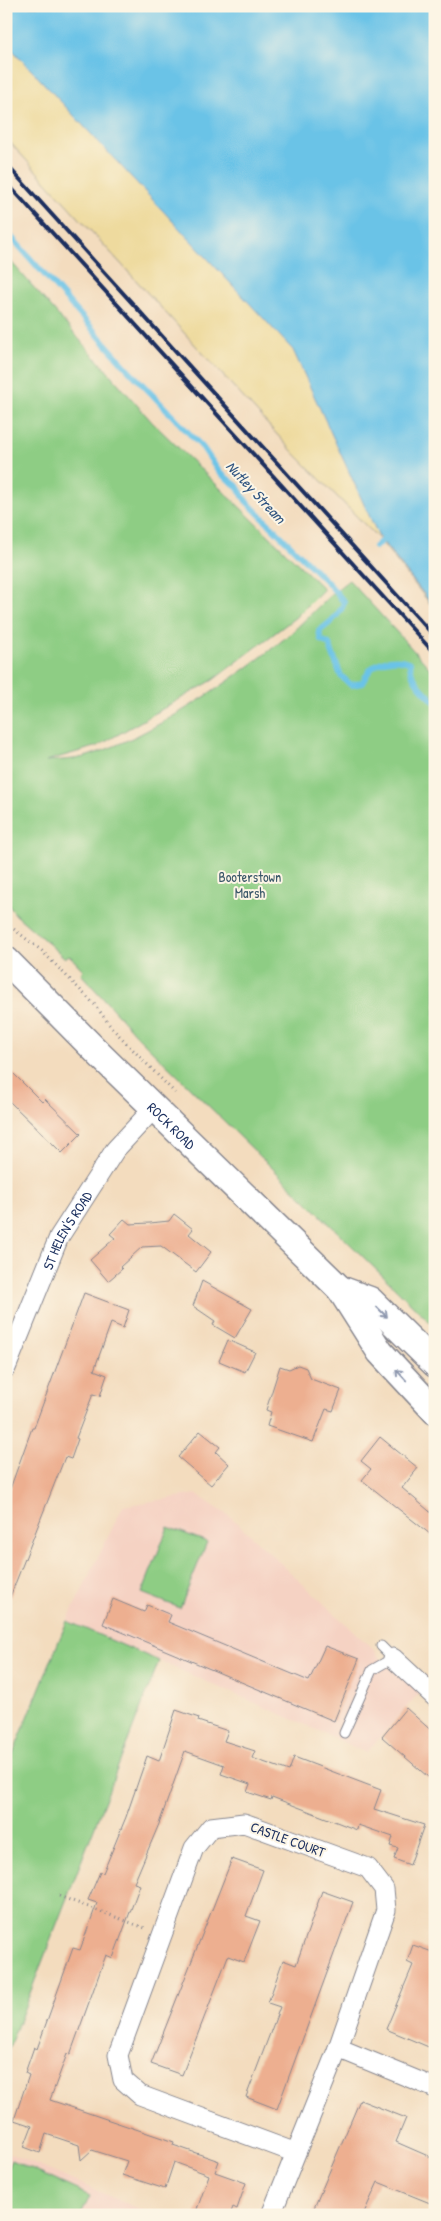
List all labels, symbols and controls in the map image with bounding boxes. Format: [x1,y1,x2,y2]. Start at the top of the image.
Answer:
water label: Nutley Stream [221,456,291,529]
park label: Booterstown Marsh [219,867,281,902]
street label: ROCK ROAD [144,1097,200,1153]
street label: ST HELEN'S ROAD [37,1187,96,1272]
one-way arrow [376,1306,388,1318]
one-way arrow [395,1369,407,1382]
street label: CASTLE COURT [248,1817,328,1861]

